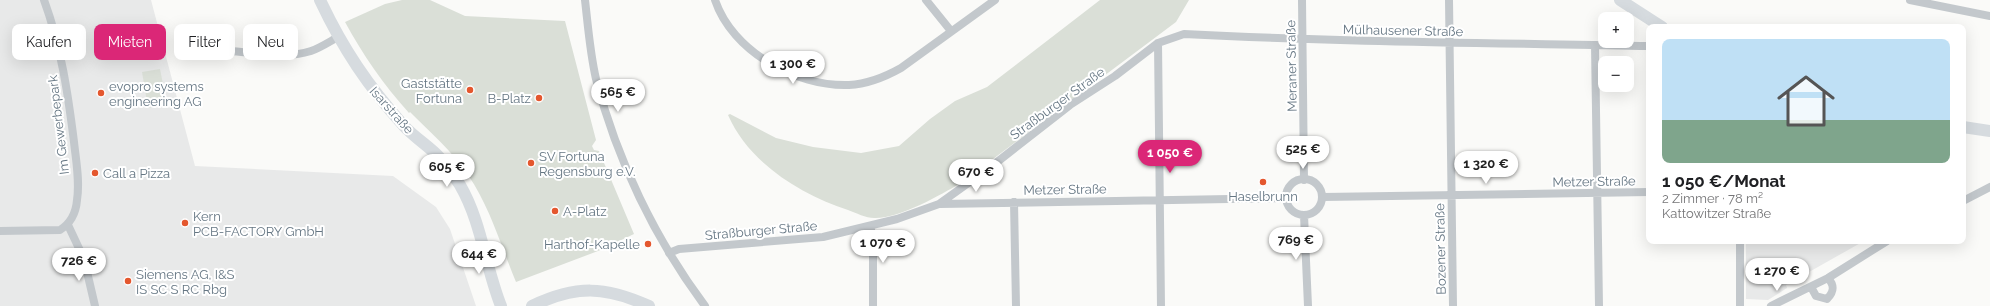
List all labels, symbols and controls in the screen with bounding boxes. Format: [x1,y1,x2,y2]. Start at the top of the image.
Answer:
map controls [1598,12,1634,92]
button: + [1598,12,1634,48]
street label: Meraner Straße [1283,20,1300,112]
street label: Mülhausener Straße [1343,22,1464,39]
chip: Kaufen [12,24,86,60]
chip: Mieten [94,24,166,60]
chip: Filter [174,24,235,60]
chip: Neu [243,24,298,60]
pin: 1 300 € [756,51,830,85]
text: 1 300 € [770,56,816,71]
button: − [1598,56,1634,92]
street label: Straßburger Straße [1007,64,1108,143]
icon: home [1770,65,1842,137]
street label: Im Gewerbepark [45,74,72,175]
place label: Gaststätte Fortuna [401,76,462,106]
place label: evopro systems engineering AG [109,79,204,109]
pin: 565 € [590,79,646,113]
street label: Isarstraße [367,84,417,137]
text: 565 € [600,84,636,99]
marker: Gaststätte Fortuna [465,85,475,95]
marker: evopro systems engineering AG [96,88,106,98]
place label: B-Platz [487,91,531,106]
marker: B-Platz [534,93,544,103]
pin: 525 € [1275,136,1331,170]
pin: 1 050 € [1133,140,1207,174]
text: 525 € [1285,141,1321,156]
text: 1 050 € [1147,145,1193,160]
place label: SV Fortuna Regensburg e.V. [539,149,635,179]
pin: 1 320 € [1449,151,1523,185]
pin: 605 € [419,154,475,188]
text: 1 320 € [1463,156,1509,171]
marker: SV Fortuna Regensburg e.V. [526,158,536,168]
text: 605 € [429,159,465,174]
pin: 670 € [948,159,1004,193]
text: 670 € [958,164,994,179]
place label: Call a Pizza [103,166,170,181]
marker: Call a Pizza [90,168,100,178]
text: 1 050 €/Monat [1662,171,1786,191]
street label: Metzer Straße [1552,173,1636,190]
marker: Haselbrunn [1258,177,1268,187]
street label: Metzer Straße [1023,181,1107,198]
place label: Haselbrunn [1228,189,1298,204]
text: 2 Zimmer · 78 m² [1662,191,1763,206]
street label: Bozener Straße [1432,203,1449,295]
place label: A-Platz [563,204,607,219]
marker: A-Platz [550,206,560,216]
text: Kattowitzer Straße [1662,206,1771,221]
place label: Kern PCB-FACTORY GmbH [193,209,324,239]
marker: Kern PCB-FACTORY GmbH [180,218,190,228]
street label: Straßburger Straße [704,218,818,243]
pin: 769 € [1268,227,1324,261]
pin: 1 070 € [846,230,920,264]
text: 769 € [1278,232,1314,247]
text: 1 070 € [860,235,906,250]
place label: Harthof-Kapelle [544,237,640,252]
marker: Harthof-Kapelle [643,239,653,249]
pin: 644 € [451,241,507,275]
text: 644 € [461,246,497,261]
pin: 726 € [51,248,107,282]
text: 726 € [61,253,97,268]
pin: 1 270 € [1740,258,1814,292]
text: 1 270 € [1754,263,1800,278]
place label: Siemens AG, I&S IS SC S RC Rbg [136,267,235,297]
marker: Siemens AG, I&S IS SC S RC Rbg [123,276,133,286]

